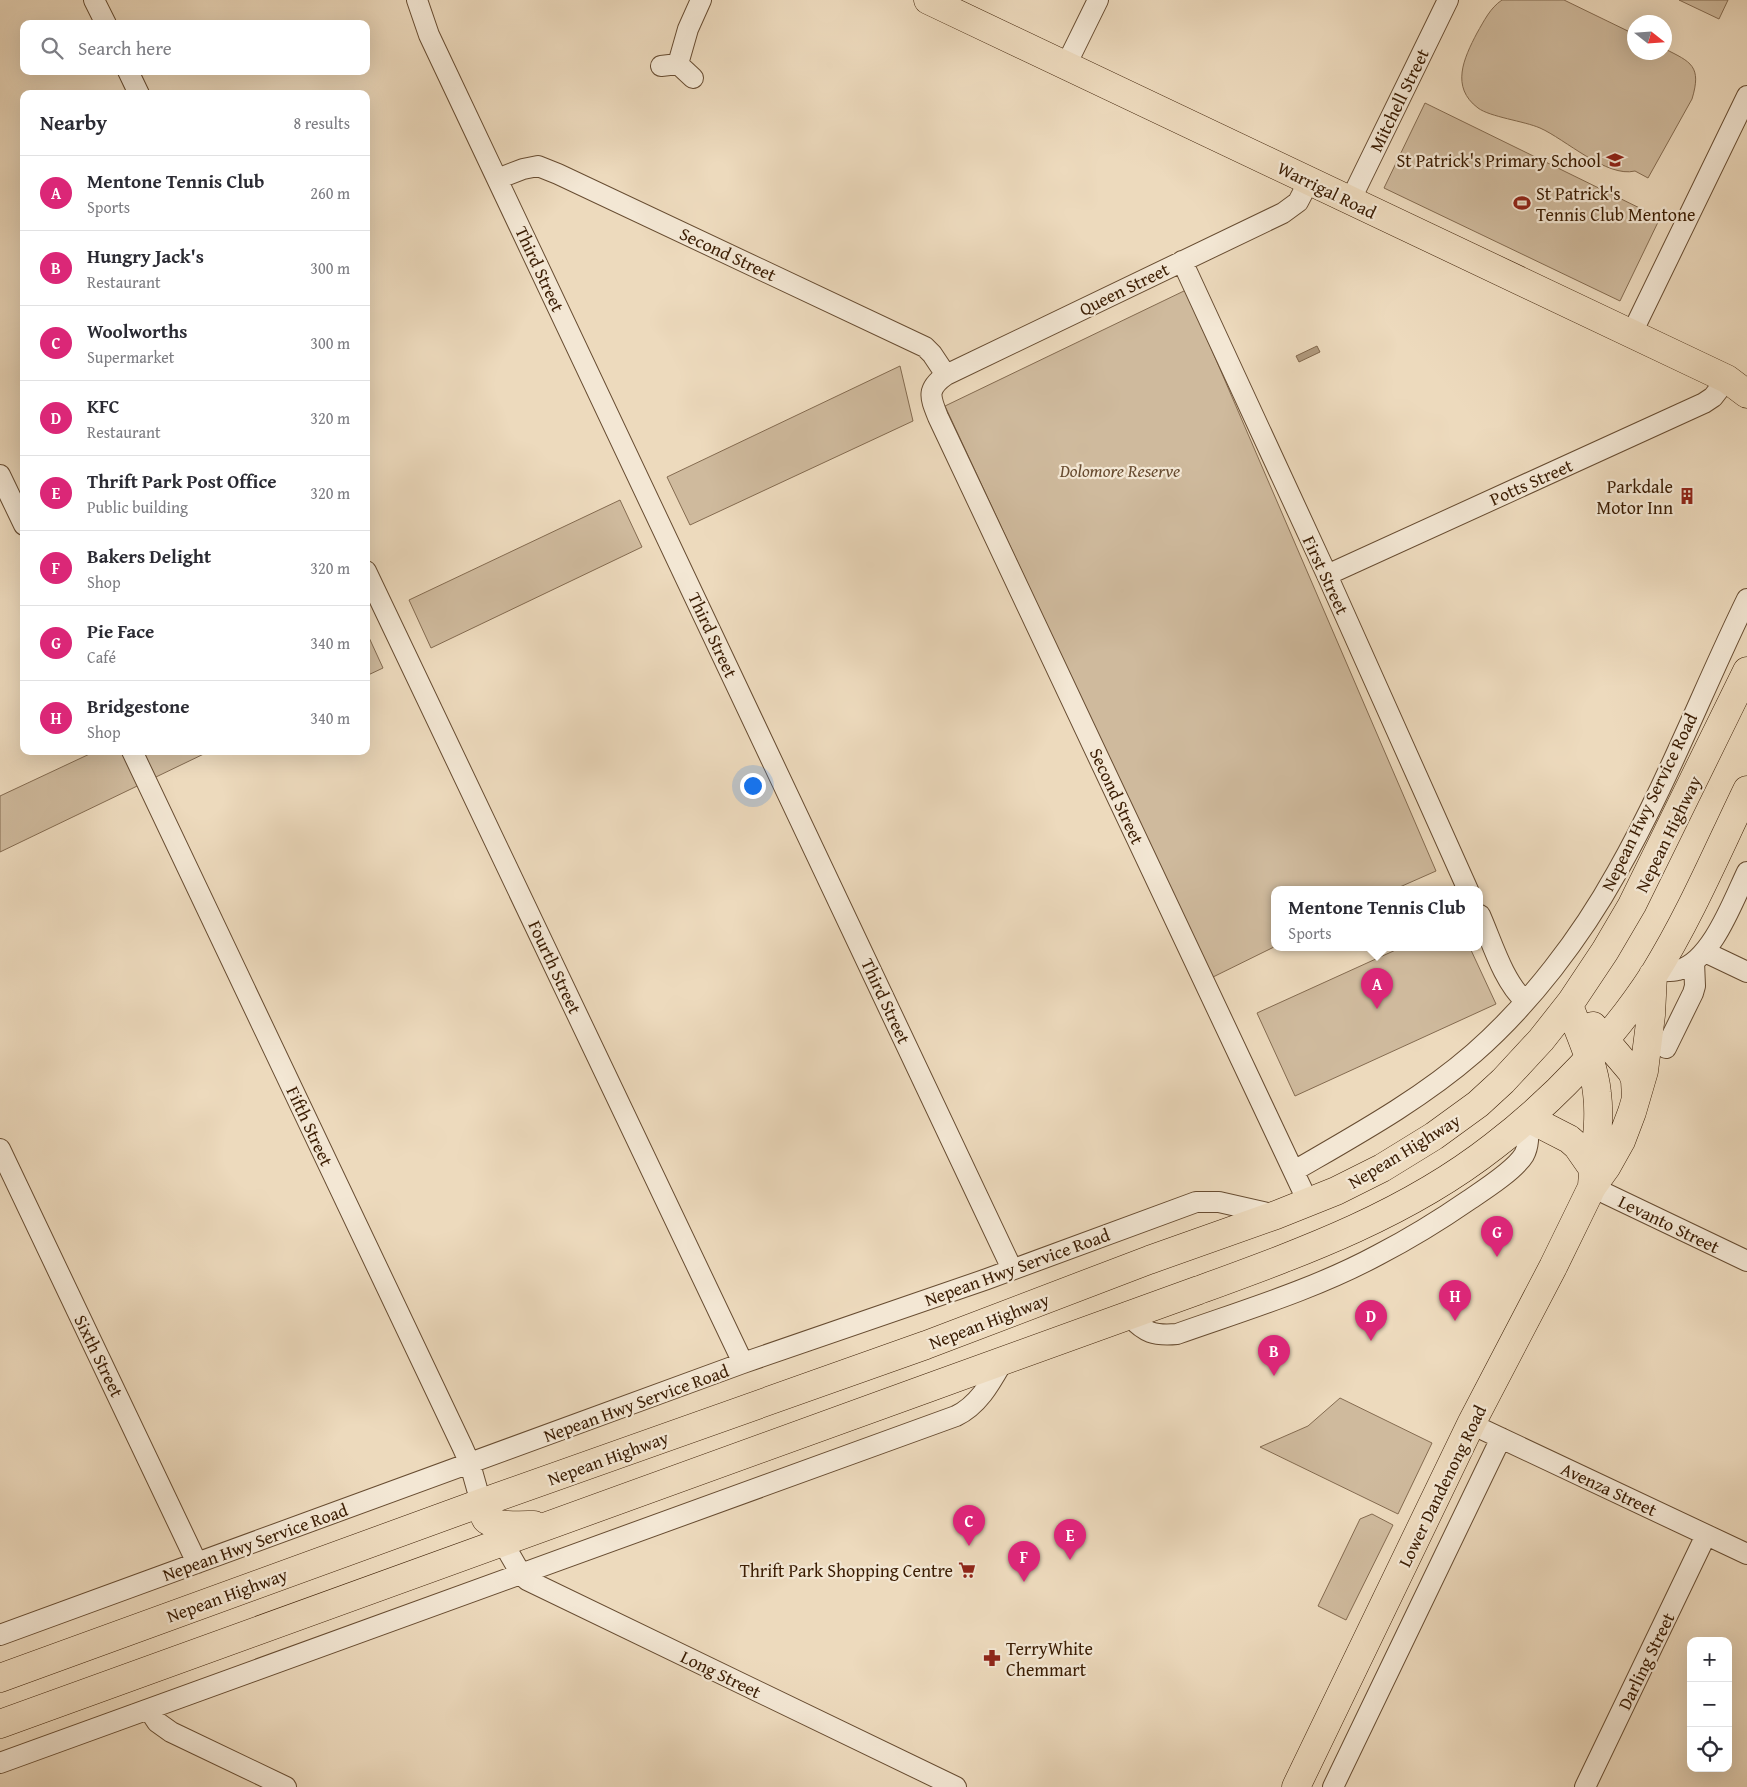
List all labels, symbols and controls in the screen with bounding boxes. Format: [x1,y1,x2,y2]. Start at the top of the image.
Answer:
north arrow [1627,15,1672,60]
search box [20,20,370,75]
icon: search [38,34,66,62]
text: Search here [78,34,172,62]
street label: Mitchell Street [1362,43,1436,156]
text: Nearby [40,107,107,138]
text: 8 results [293,111,350,135]
place label: St Patrick's Primary School [1397,147,1601,174]
school or university icon: St Patrick's Primary School [1605,150,1625,170]
street label: Warrigal Road [1273,154,1381,226]
text: Mentone Tennis Club [87,167,264,195]
place label: St Patrick's Tennis Club Mentone [1536,180,1695,228]
text: A [51,181,61,205]
text: 260 m [310,181,350,205]
sports icon: St Patrick's Tennis Club Mentone [1512,193,1532,213]
text: Sports [87,195,130,219]
street label: Second Street [675,220,781,288]
street label: Third Street [508,222,572,317]
text: Hungry Jack's [87,242,204,270]
street label: Queen Street [1074,255,1174,322]
text: B [51,256,61,280]
text: 300 m [310,256,350,280]
text: Restaurant [87,270,161,294]
text: Woolworths [87,317,187,345]
text: C [51,331,61,355]
text: 300 m [310,331,350,355]
text: Supermarket [87,345,174,369]
text: KFC [87,392,120,420]
text: D [51,406,61,430]
text: 320 m [310,406,350,430]
text: Restaurant [87,420,161,444]
street label: Potts Street [1485,451,1577,512]
park label: Dolomore Reserve [1059,457,1180,484]
text: Thrift Park Post Office [87,467,276,495]
place label: Parkdale Motor Inn [1596,473,1673,521]
text: E [52,481,60,505]
text: 320 m [310,481,350,505]
building icon: Parkdale Motor Inn [1677,486,1697,506]
text: Public building [87,495,188,519]
street label: First Street [1296,531,1356,619]
text: Bakers Delight [87,542,211,570]
text: F [52,556,60,580]
text: 320 m [310,556,350,580]
text: Shop [87,570,121,594]
street label: Third Street [681,588,745,683]
text: Pie Face [87,617,154,645]
text: G [51,631,61,655]
text: 340 m [310,631,350,655]
text: Café [87,645,116,669]
text: Bridgestone [87,692,190,720]
text: H [50,706,62,730]
text: 340 m [310,706,350,730]
street label: Nepean Hwy Service Road [1594,708,1704,896]
text: Shop [87,720,121,744]
street label: Second Street [1083,743,1151,849]
street label: Nepean Highway [1628,771,1708,897]
your location [740,773,766,799]
popup [1271,886,1483,951]
text: Mentone Tennis Club [1288,893,1466,921]
street label: Fourth Street [522,916,589,1019]
text: Sports [1288,921,1332,945]
street label: Third Street [854,954,918,1049]
pin: A [1361,968,1393,1009]
street label: Fifth Street [280,1082,341,1171]
street label: Nepean Highway [1343,1107,1465,1195]
street label: Levanto Street [1614,1188,1725,1260]
pin: G [1481,1216,1513,1257]
street label: Nepean Hwy Service Road [921,1221,1114,1313]
pin: H [1439,1280,1471,1321]
street label: Nepean Highway [925,1286,1053,1356]
pin: D [1355,1300,1387,1341]
street label: Sixth Street [67,1310,131,1402]
pin: B [1258,1335,1290,1376]
street label: Nepean Hwy Service Road [540,1357,733,1449]
street label: Lower Dandenong Road [1391,1400,1493,1572]
street label: Nepean Highway [544,1424,672,1492]
street label: Avenza Street [1557,1455,1662,1523]
street label: Nepean Hwy Service Road [159,1496,352,1588]
pin: C [953,1505,985,1546]
pin: E [1054,1519,1086,1560]
pin: F [1008,1541,1040,1582]
place label: Thrift Park Shopping Centre [740,1557,953,1584]
supermarket icon: Thrift Park Shopping Centre [957,1560,977,1580]
street label: Nepean Highway [163,1561,291,1629]
street label: Darling Street [1611,1607,1682,1714]
place label: TerryWhite Chemmart [1006,1635,1093,1683]
map controls [1687,1637,1732,1772]
button: + [1687,1637,1732,1682]
street label: Long Street [676,1643,766,1705]
pharmacy icon: TerryWhite Chemmart [982,1648,1002,1668]
button: − [1687,1682,1732,1727]
button: locate [1687,1727,1732,1772]

